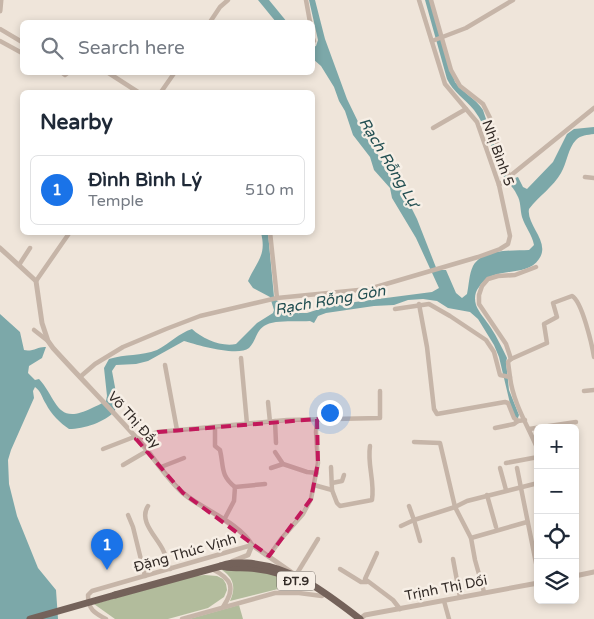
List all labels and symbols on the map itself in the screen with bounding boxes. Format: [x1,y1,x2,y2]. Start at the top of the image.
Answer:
water label: Rạch Rỗng Lự [355,114,424,213]
street label: Nhị Bình 5 [478,118,518,188]
water label: Rạch Rỗng Gòn [273,281,388,319]
street label: Võ Thị Đầy [104,388,164,452]
your location [317,400,343,426]
pin: 1 [91,529,123,570]
street label: Đặng Thúc Vịnh [132,530,238,576]
road number: ĐT.9 [277,572,315,590]
street label: Trịnh Thị Dối [403,572,489,604]

